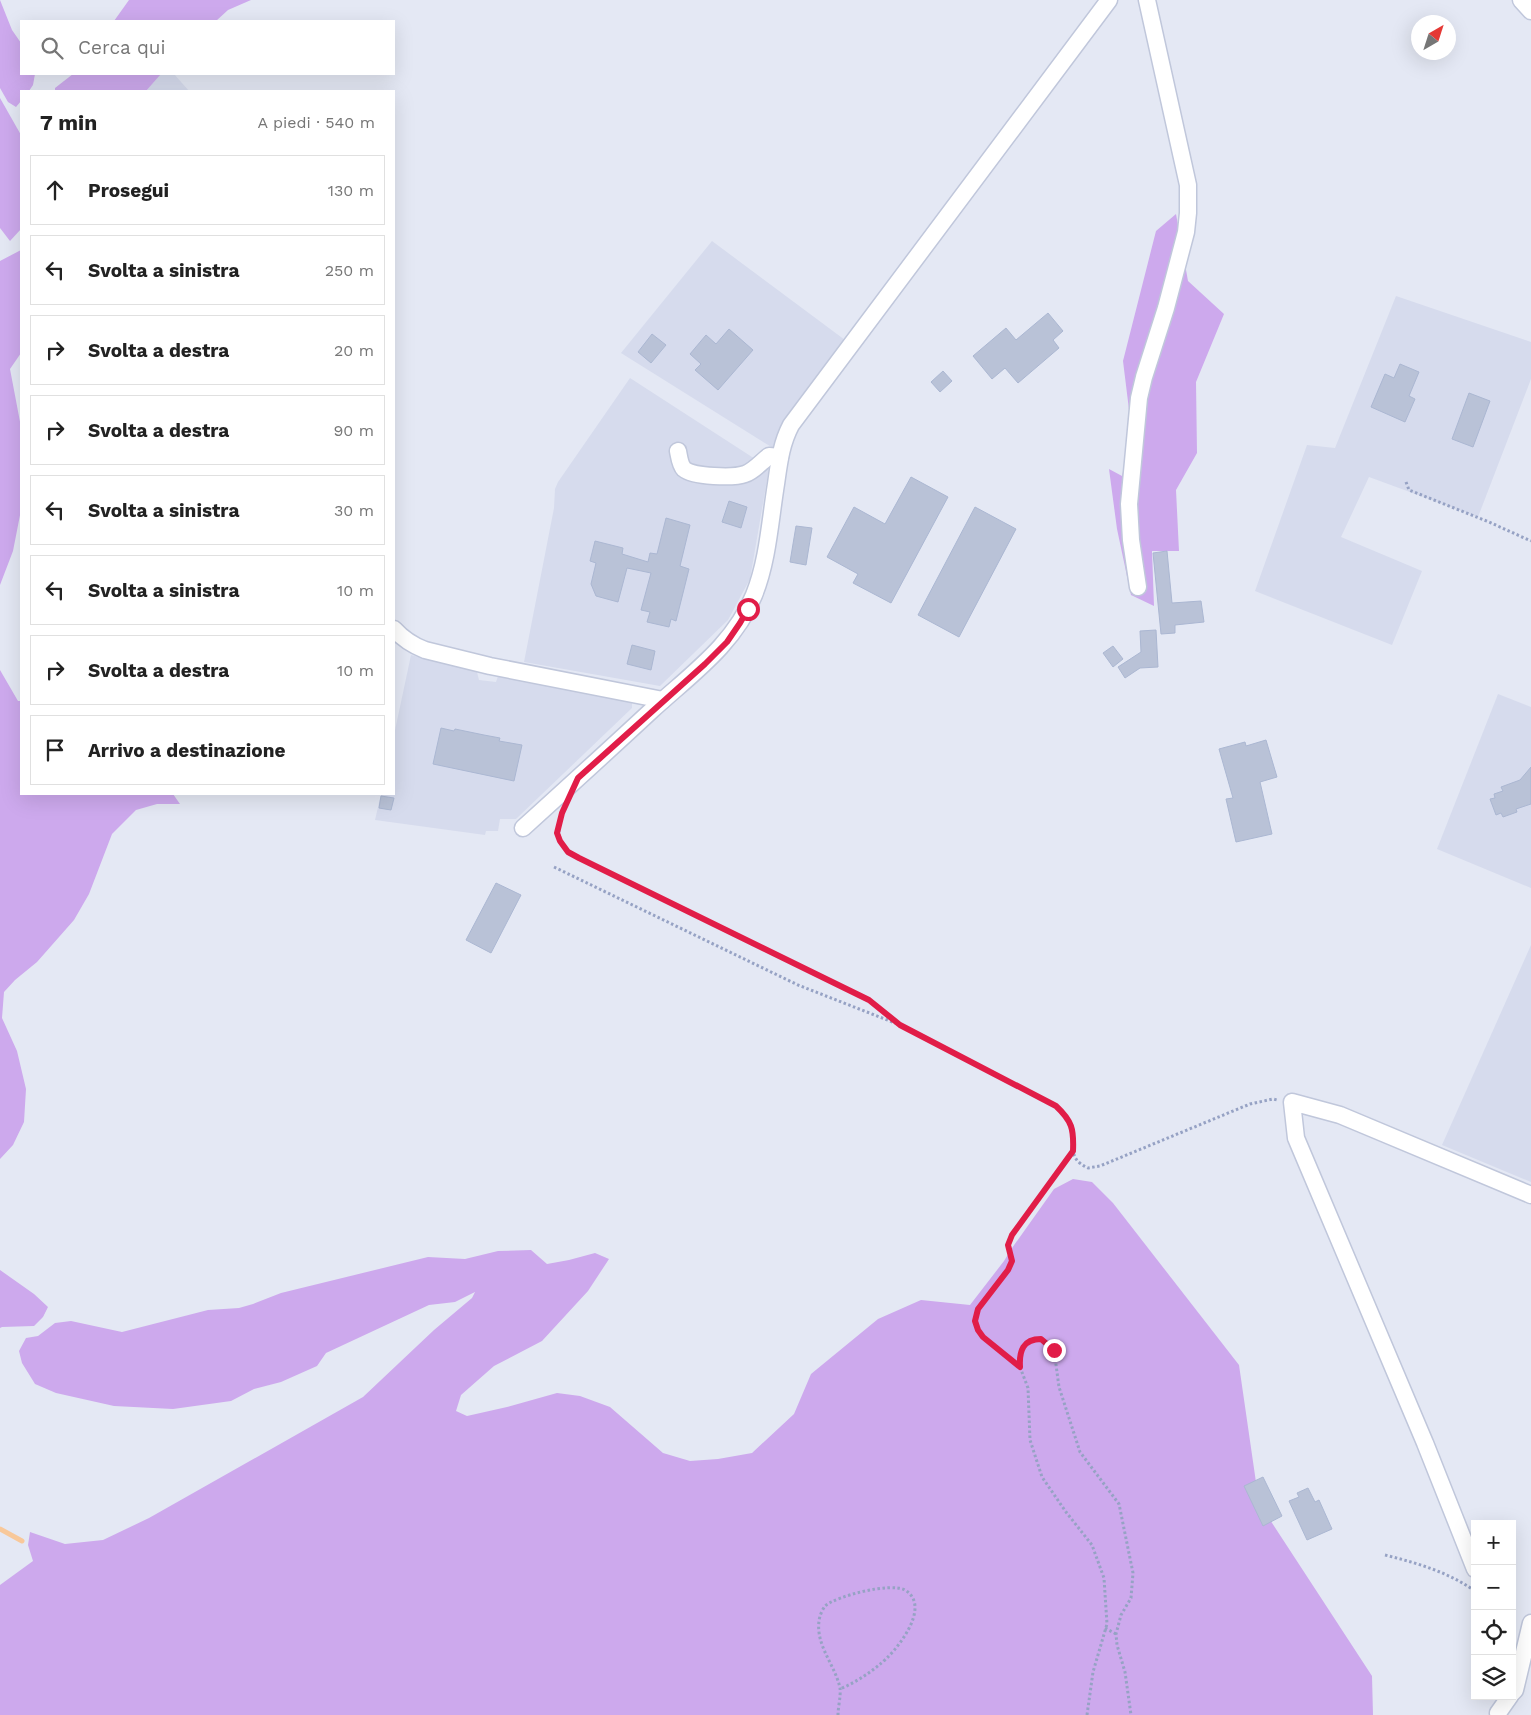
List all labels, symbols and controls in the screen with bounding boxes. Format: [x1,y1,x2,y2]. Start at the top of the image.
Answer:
north arrow [1411,15,1456,60]
search box [20,20,395,75]
icon: search [38,34,66,62]
text: Cerca qui [78,36,166,59]
text: 7 min [40,110,97,135]
text: A piedi · 540 m [258,113,375,132]
icon: ahead [41,176,69,204]
text: Prosegui [88,179,169,202]
text: 130 m [328,181,374,200]
icon: left [41,256,69,284]
text: Svolta a sinistra [88,259,239,282]
text: 250 m [325,261,374,280]
icon: right [41,336,69,364]
text: Svolta a destra [88,339,229,362]
text: 20 m [334,341,374,360]
icon: right [41,416,69,444]
text: Svolta a destra [88,419,229,442]
text: 90 m [333,421,374,440]
icon: left [41,496,69,524]
text: Svolta a sinistra [88,499,239,522]
text: 30 m [334,501,374,520]
icon: left [41,576,69,604]
text: Svolta a sinistra [88,579,239,602]
text: 10 m [337,581,374,600]
route start [737,598,760,621]
icon: right [41,656,69,684]
text: Svolta a destra [88,659,229,682]
text: 10 m [337,661,374,680]
icon: arrive [41,736,69,764]
text: Arrivo a destinazione [88,739,285,762]
route end [1043,1339,1066,1362]
map controls [1471,1520,1516,1700]
button: + [1471,1520,1516,1565]
button: − [1471,1565,1516,1610]
button: locate [1471,1610,1516,1655]
button: layers [1471,1655,1516,1700]

